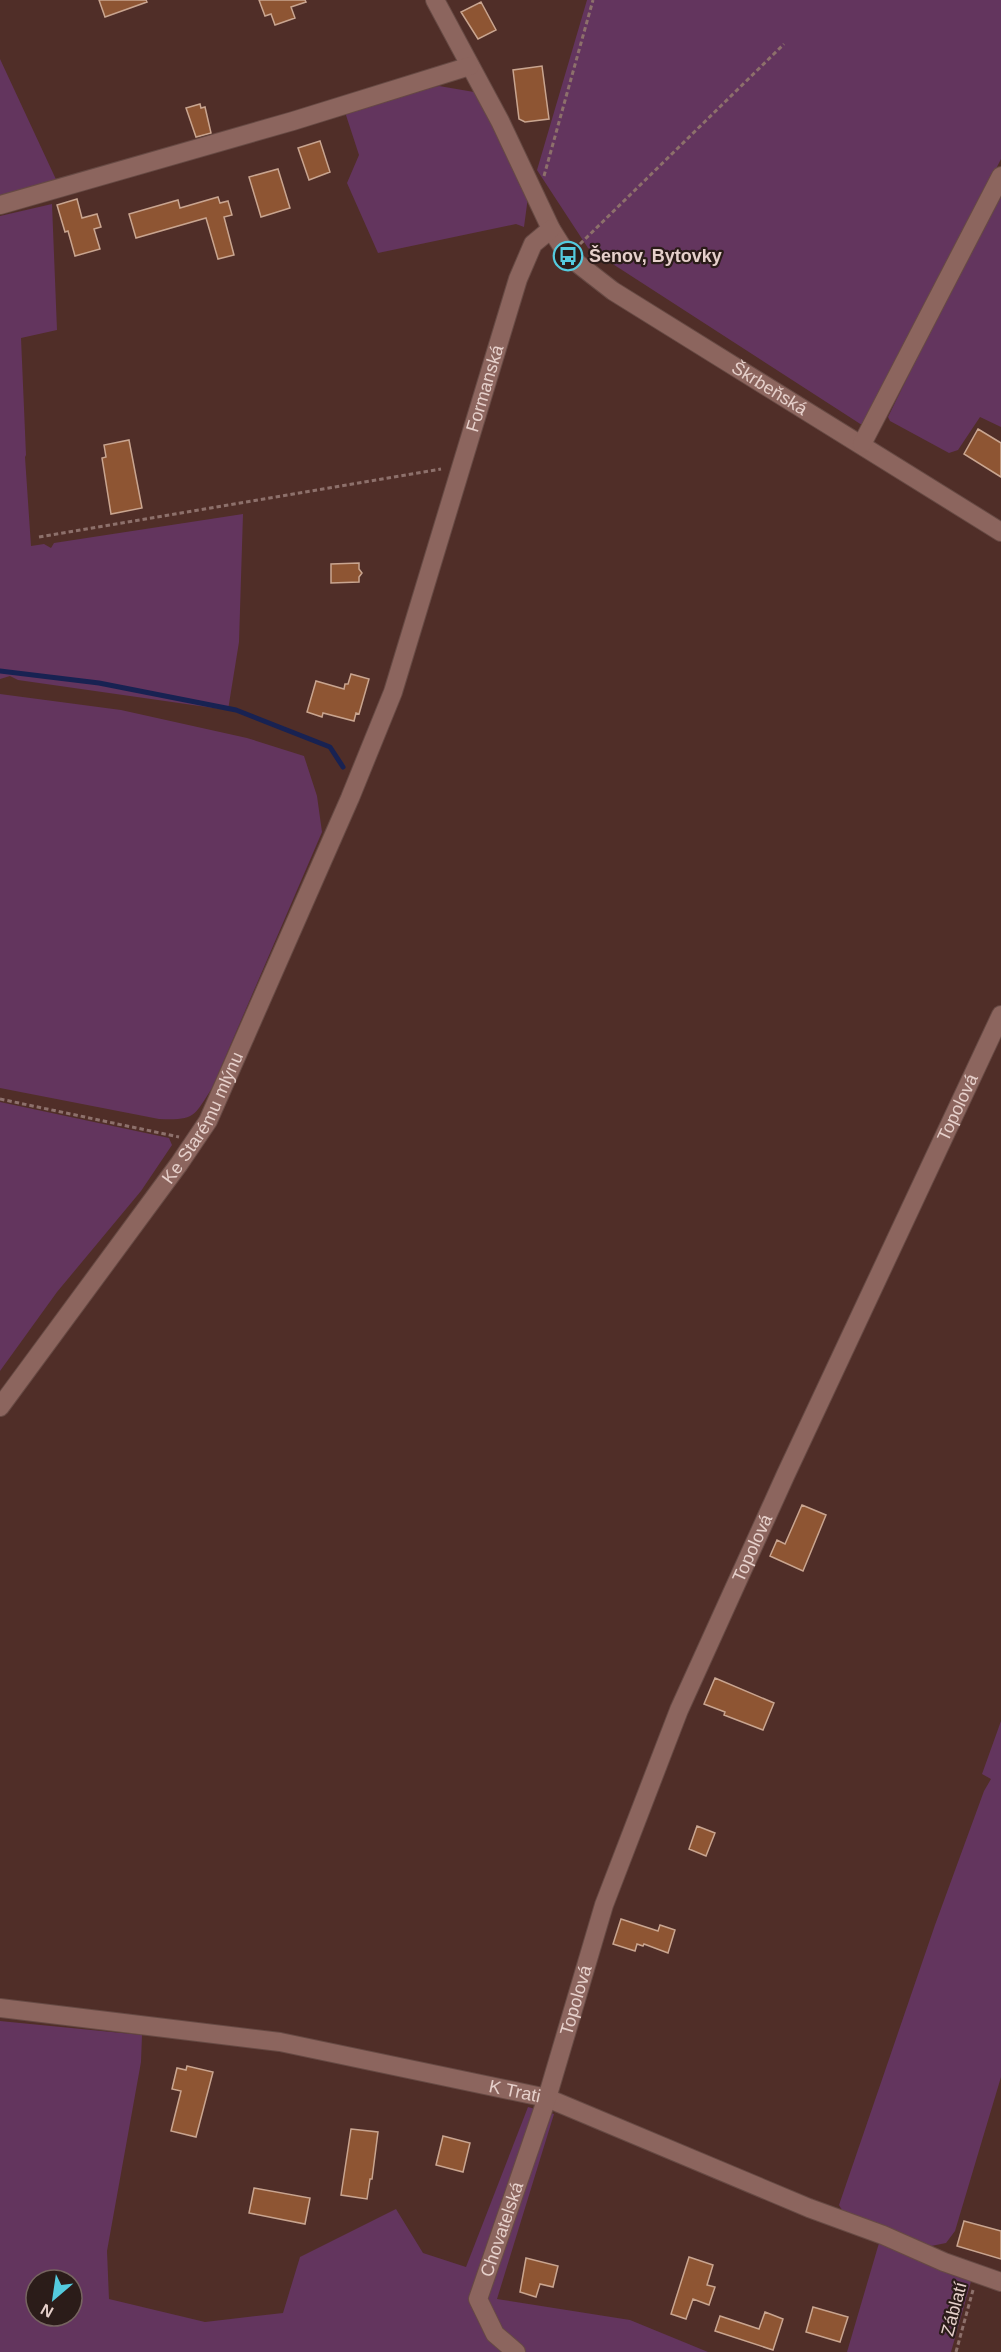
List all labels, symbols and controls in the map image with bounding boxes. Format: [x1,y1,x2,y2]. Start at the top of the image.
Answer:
bus stop icon: Šenov, Bytovky [552,240,584,272]
place label: Šenov, Bytovky [589,245,722,266]
street label: Formanská [462,342,508,434]
street label: Škrbeňská [728,356,812,420]
street label: Ke Starému mlýnu [158,1049,247,1188]
street label: Topolová [933,1070,982,1144]
street label: Topolová [728,1510,777,1585]
street label: Topolová [556,1962,596,2038]
street label: K Trati [487,2076,542,2106]
street label: Chovatelská [476,2179,528,2280]
north arrow [24,2268,84,2328]
street label: Záblatí [937,2280,971,2338]
text: N [38,2300,56,2321]

